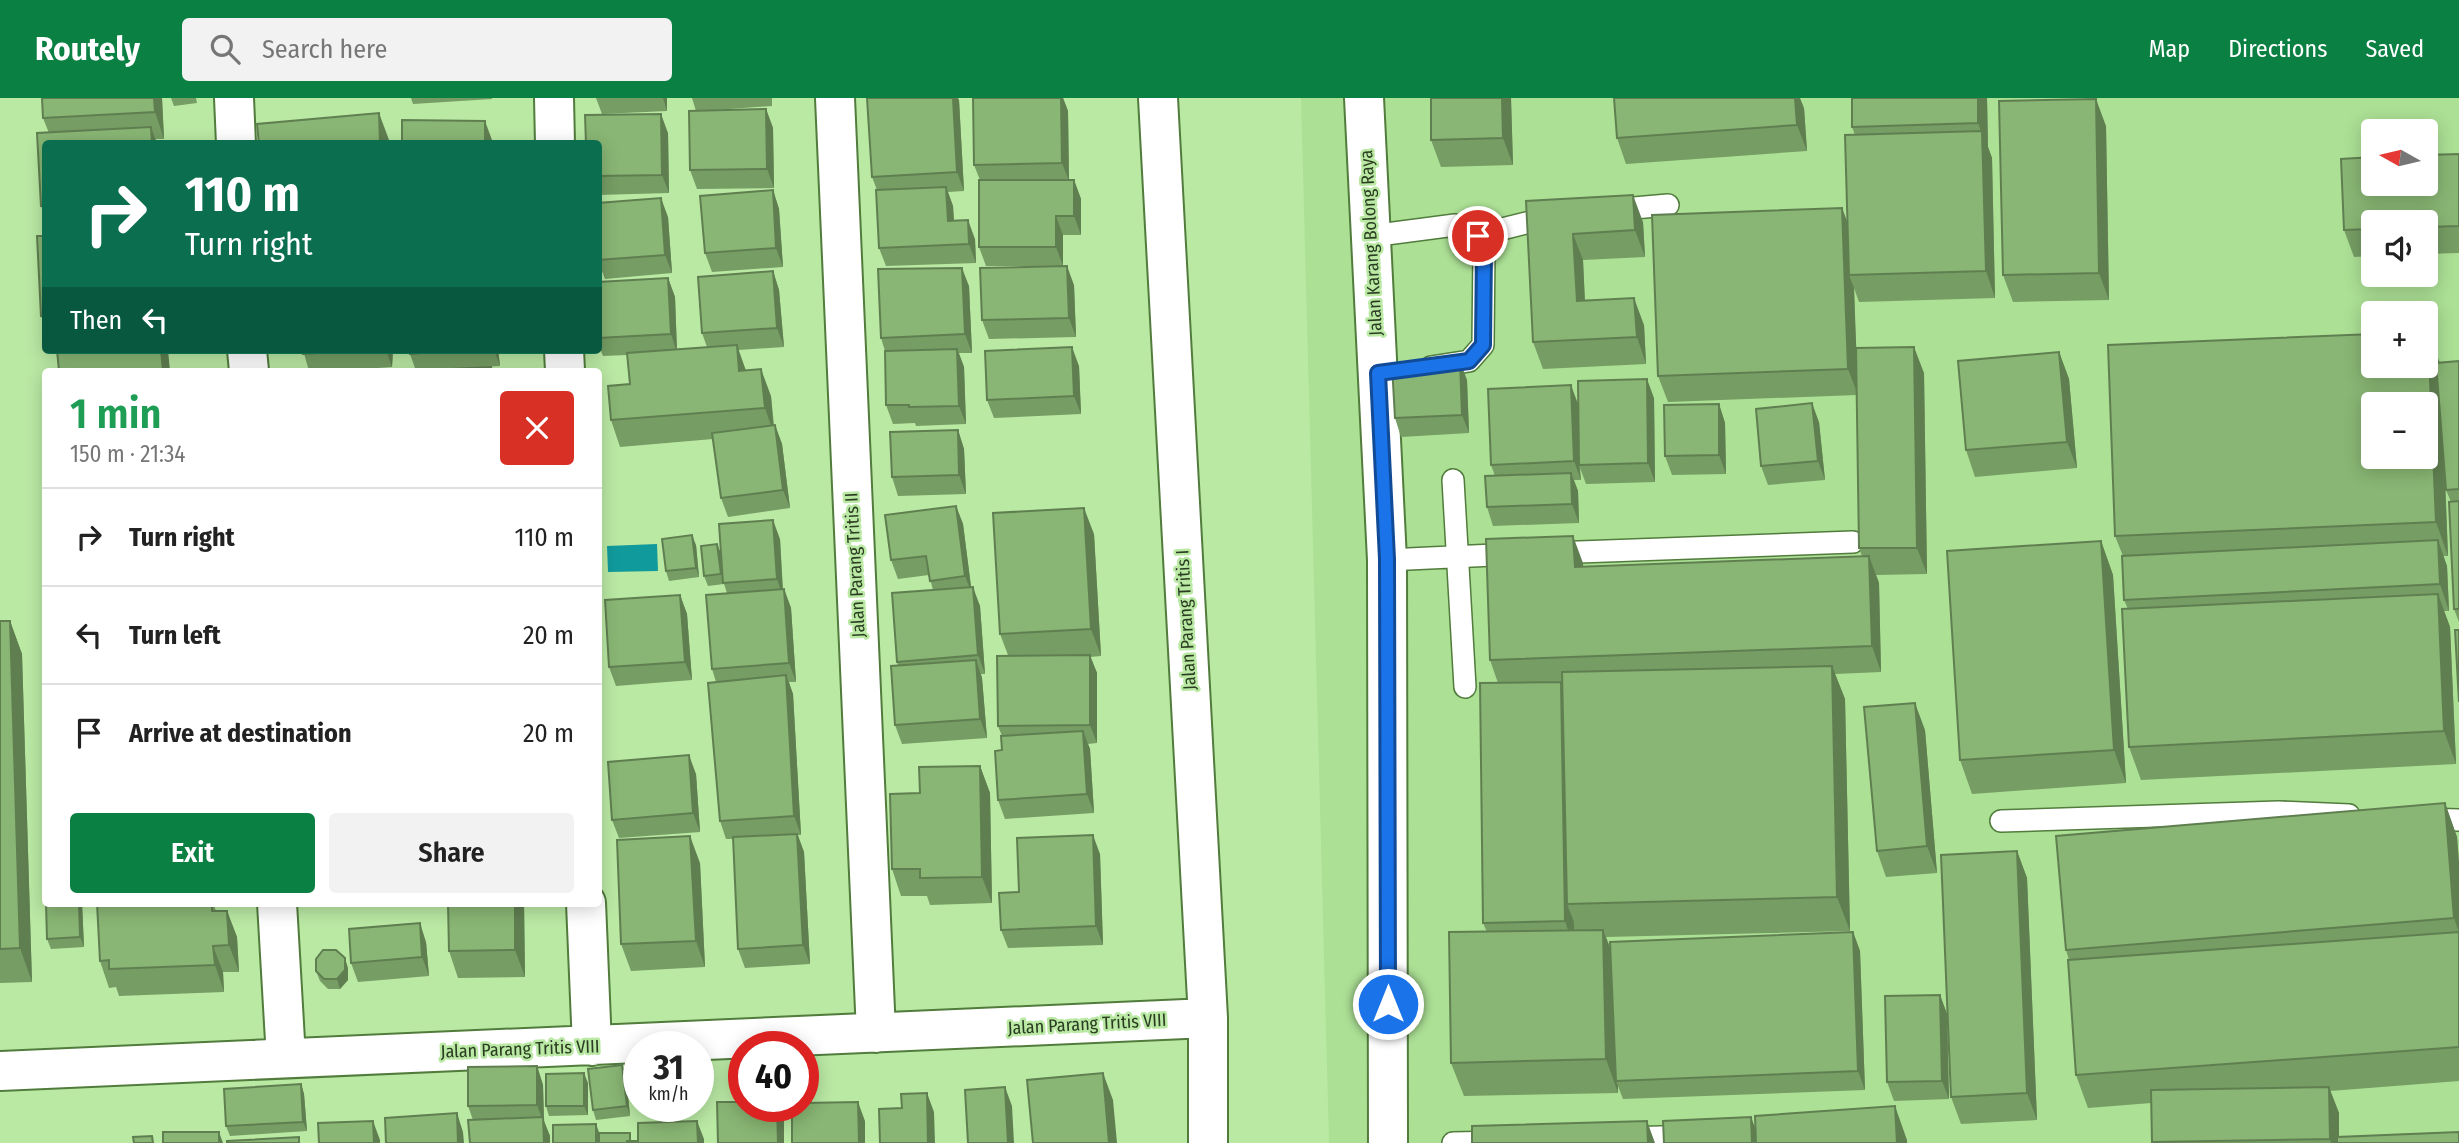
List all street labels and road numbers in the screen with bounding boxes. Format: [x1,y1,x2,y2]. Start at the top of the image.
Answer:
street label: Jalan Karang Bolong Raya [1355,149,1387,336]
street label: Jalan Parang Tritis II [840,492,870,638]
street label: Jalan Parang Tritis I [1171,549,1201,691]
street label: Jalan Parang Tritis VIII [1007,1009,1167,1039]
street label: Jalan Parang Tritis VIII [440,1035,600,1063]

